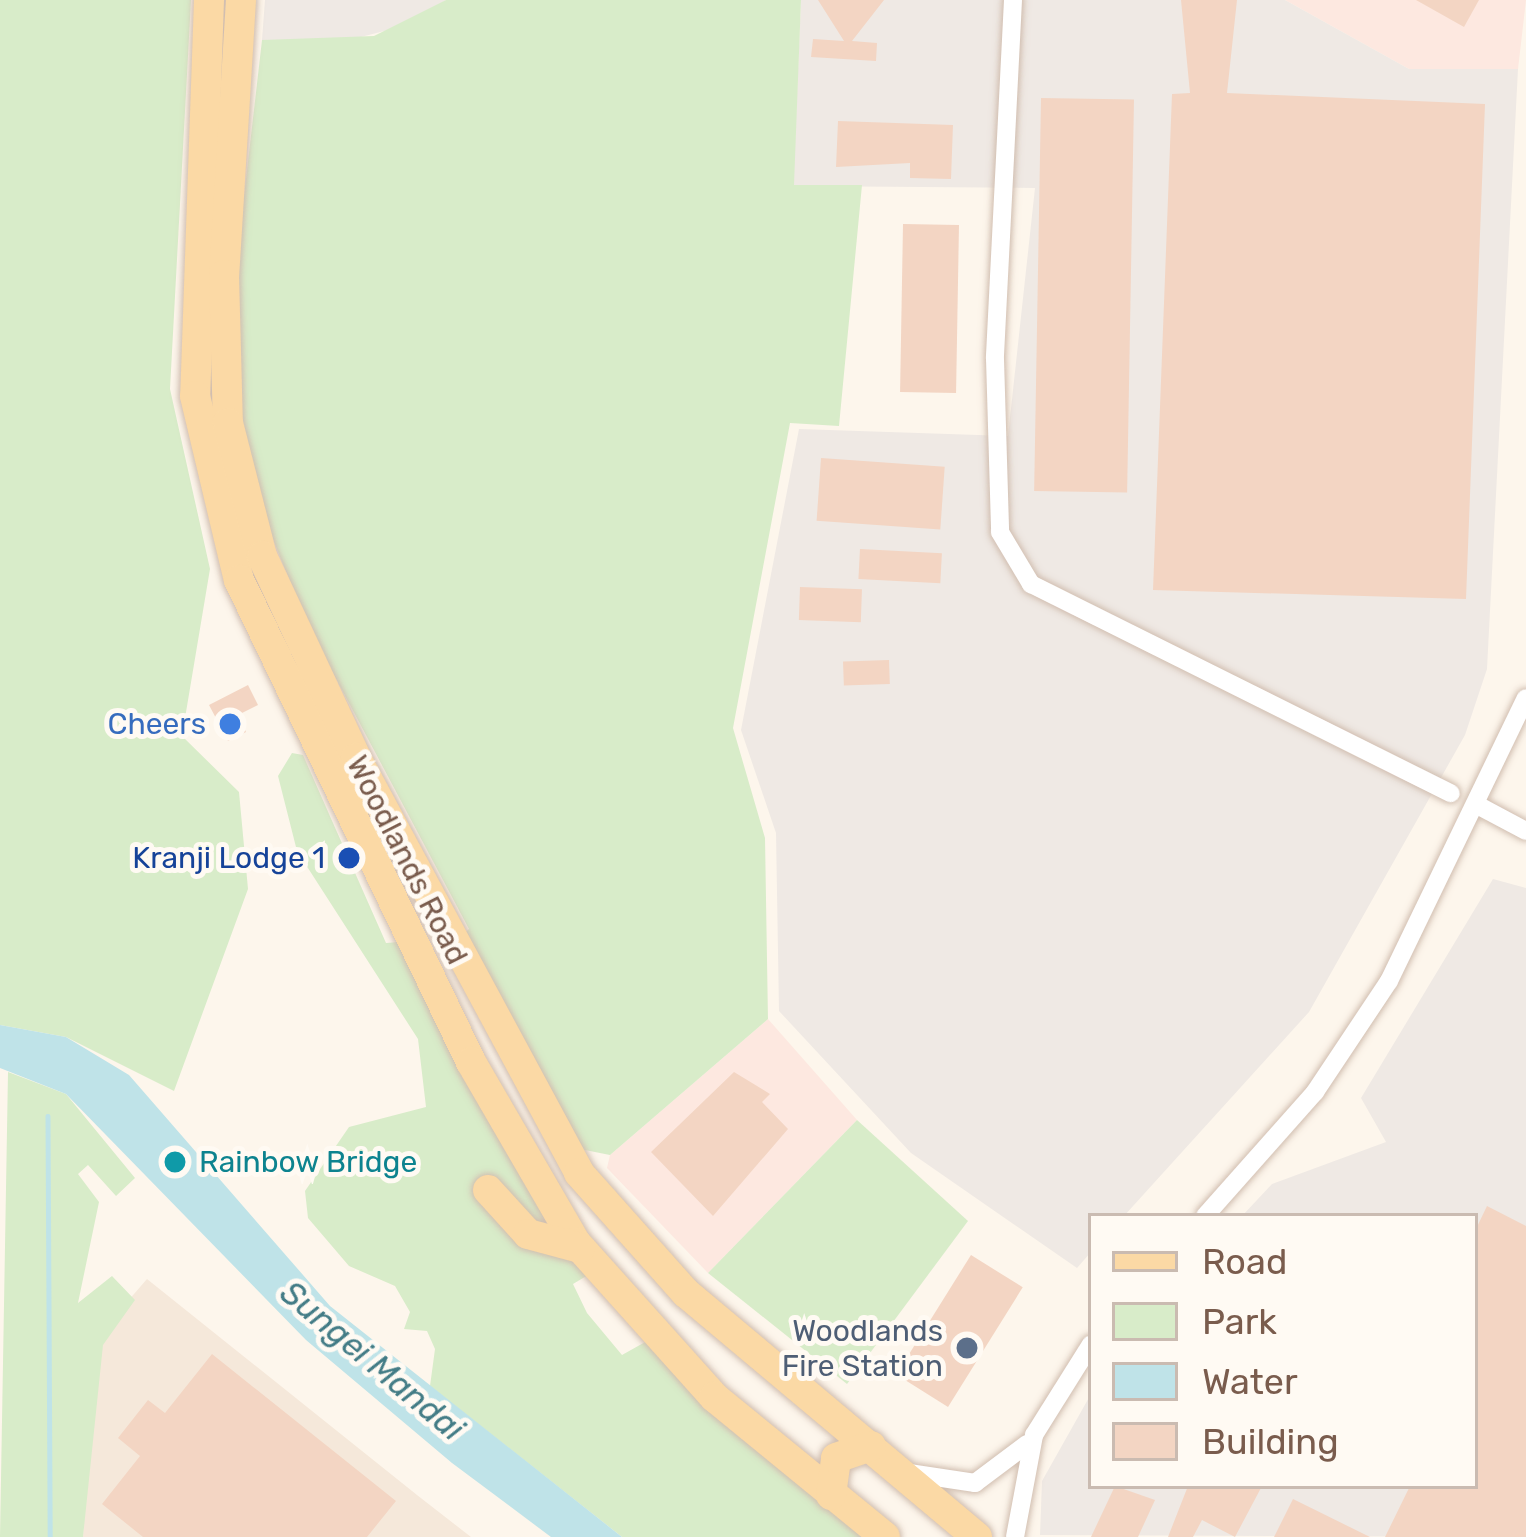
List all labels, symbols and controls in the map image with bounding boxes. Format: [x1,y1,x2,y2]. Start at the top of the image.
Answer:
place label: Cheers [107,706,206,742]
marker: Cheers [217,711,243,737]
street label: Woodlands Road [339,750,475,970]
place label: Kranji Lodge 1 [132,840,325,876]
marker: Kranji Lodge 1 [336,845,362,871]
place label: Rainbow Bridge [199,1144,418,1180]
marker: Rainbow Bridge [162,1149,188,1175]
legend [1088,1213,1478,1489]
text: Road [1202,1240,1287,1283]
water label: Sungei Mandai [272,1273,472,1449]
text: Park [1202,1300,1277,1343]
place label: Woodlands Fire Station [782,1313,943,1384]
marker: Woodlands Fire Station [954,1335,980,1361]
text: Water [1202,1360,1298,1403]
text: Building [1202,1420,1339,1463]

